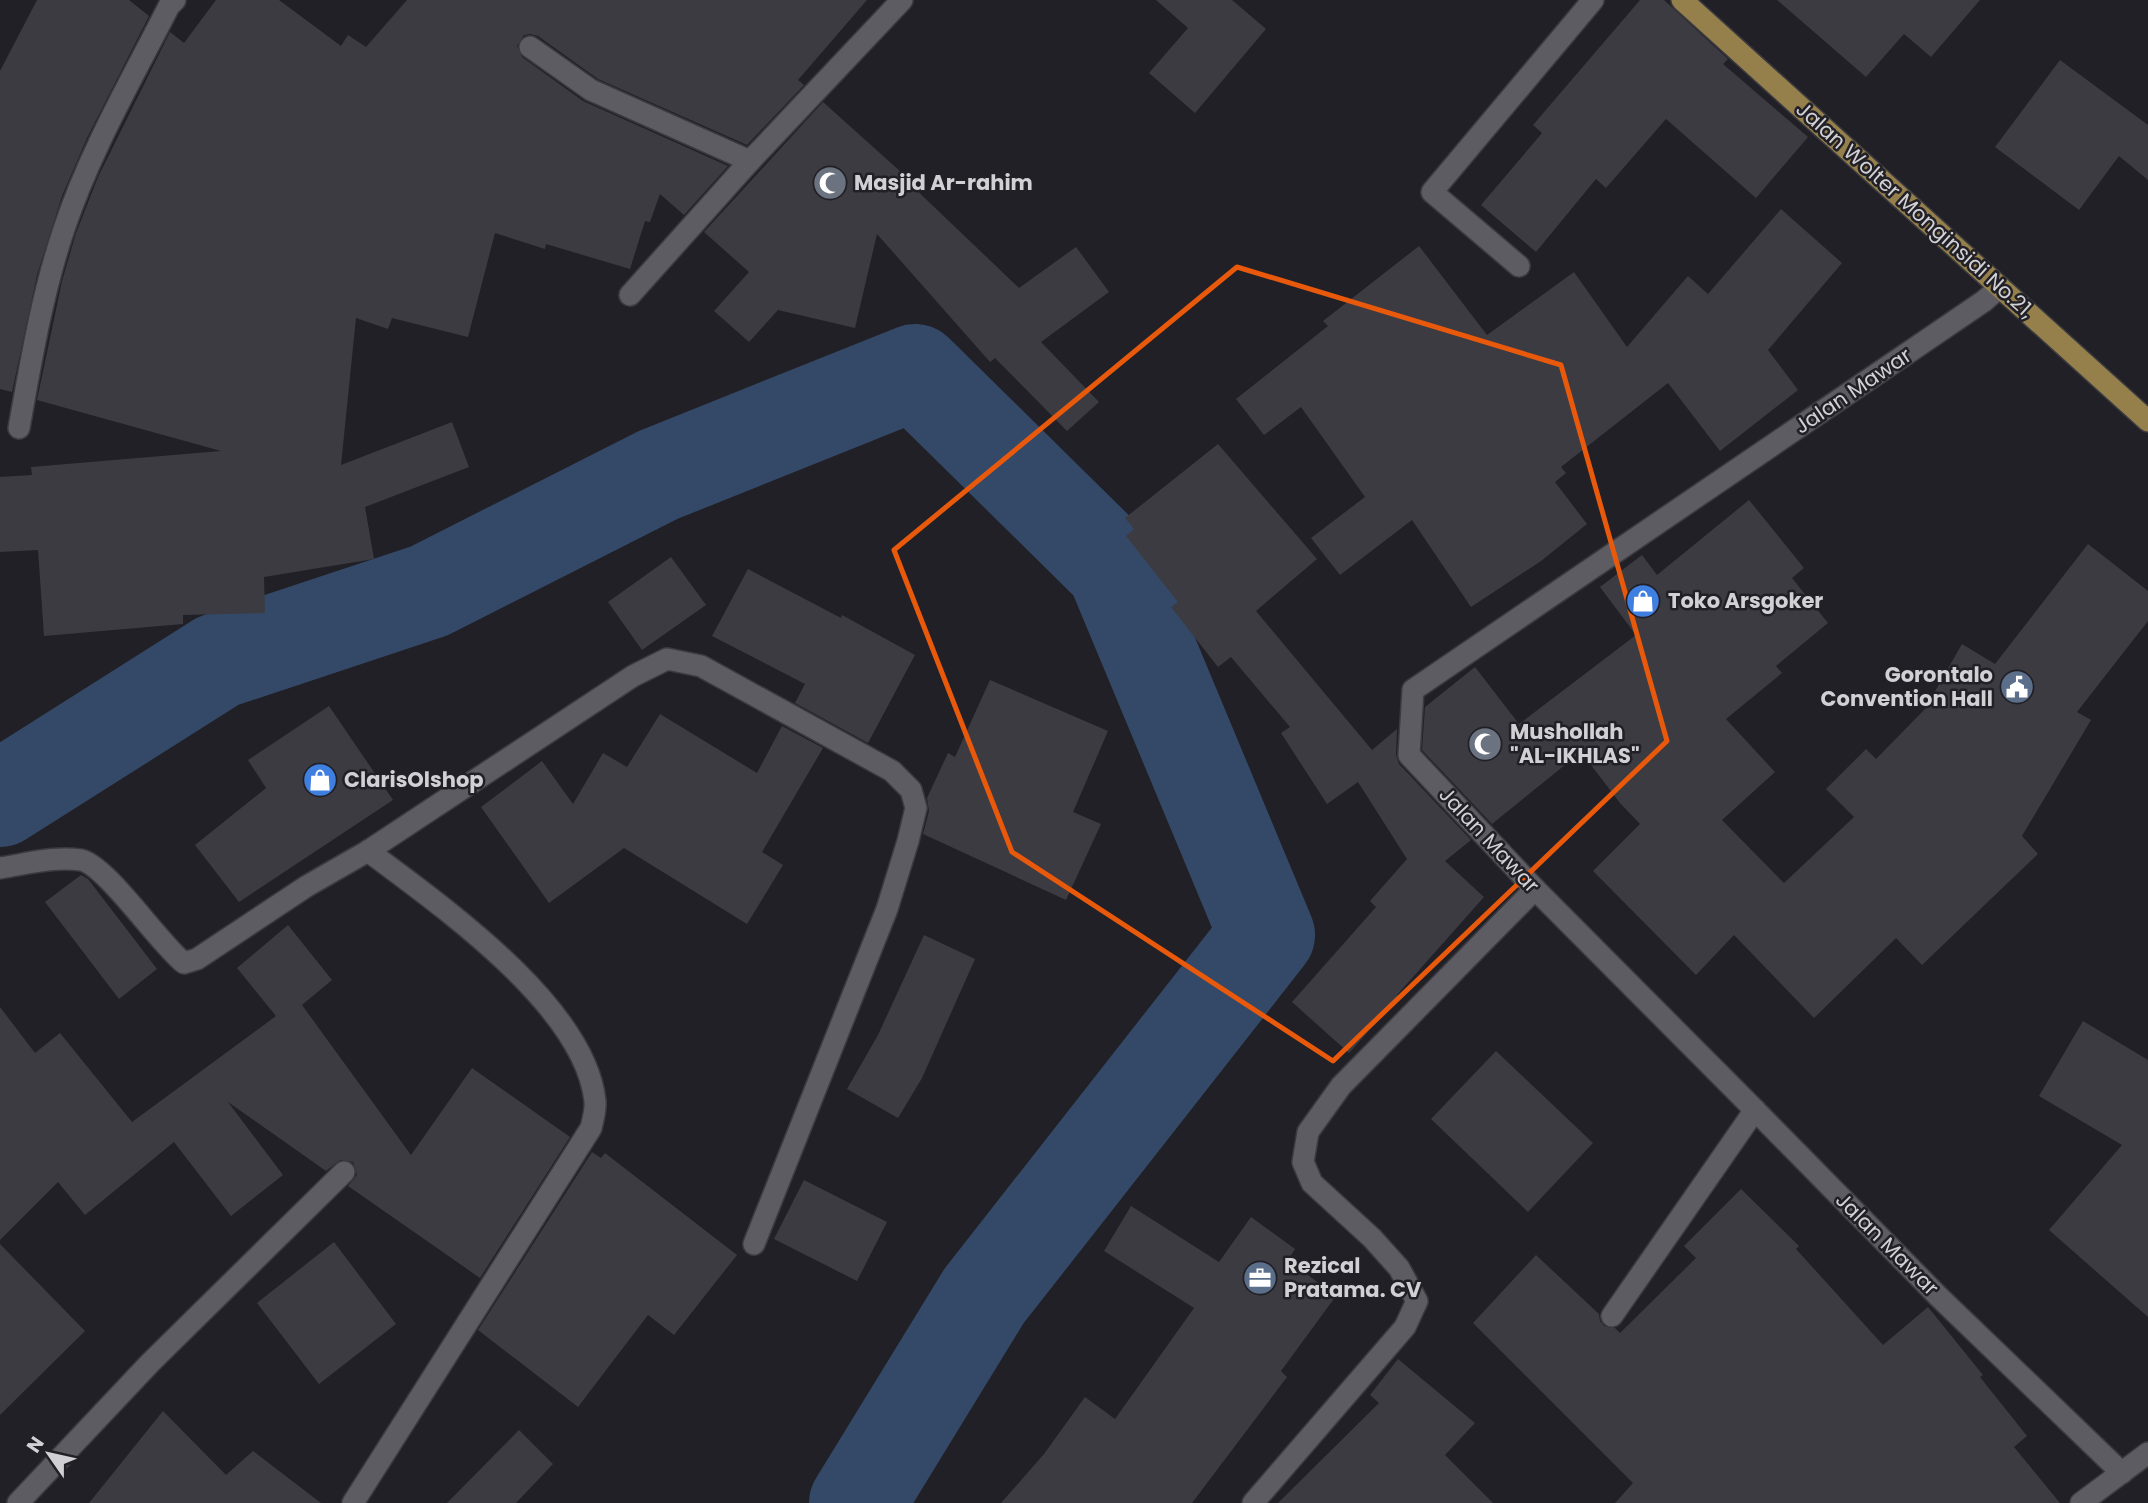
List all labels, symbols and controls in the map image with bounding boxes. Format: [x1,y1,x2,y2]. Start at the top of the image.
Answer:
street label: Jalan Wolter Monginsidi No.21, [1790,95,2041,325]
mosque icon: Masjid Ar-rahim [811,164,849,202]
place label: Masjid Ar-rahim [854,168,1033,197]
street label: Jalan Mawar [1789,341,1917,440]
shop icon: Toko Arsgoker [1624,582,1662,620]
place label: Toko Arsgoker [1668,586,1823,615]
place label: Gorontalo Convention Hall [1821,660,1993,713]
public building icon: Gorontalo Convention Hall [1998,668,2036,706]
place label: Mushollah "AL-IKHLAS" [1510,717,1640,770]
mosque icon: Mushollah "AL-IKHLAS" [1466,725,1504,763]
shop icon: ClarisOlshop [301,761,339,799]
place label: ClarisOlshop [344,765,484,794]
street label: Jalan Mawar [1433,780,1546,899]
street label: Jalan Mawar [1829,1186,1946,1302]
place label: Rezical Pratama. CV [1284,1251,1422,1304]
office icon: Rezical Pratama. CV [1241,1259,1279,1297]
north arrow [14,1419,84,1489]
text: N [20,1431,51,1458]

